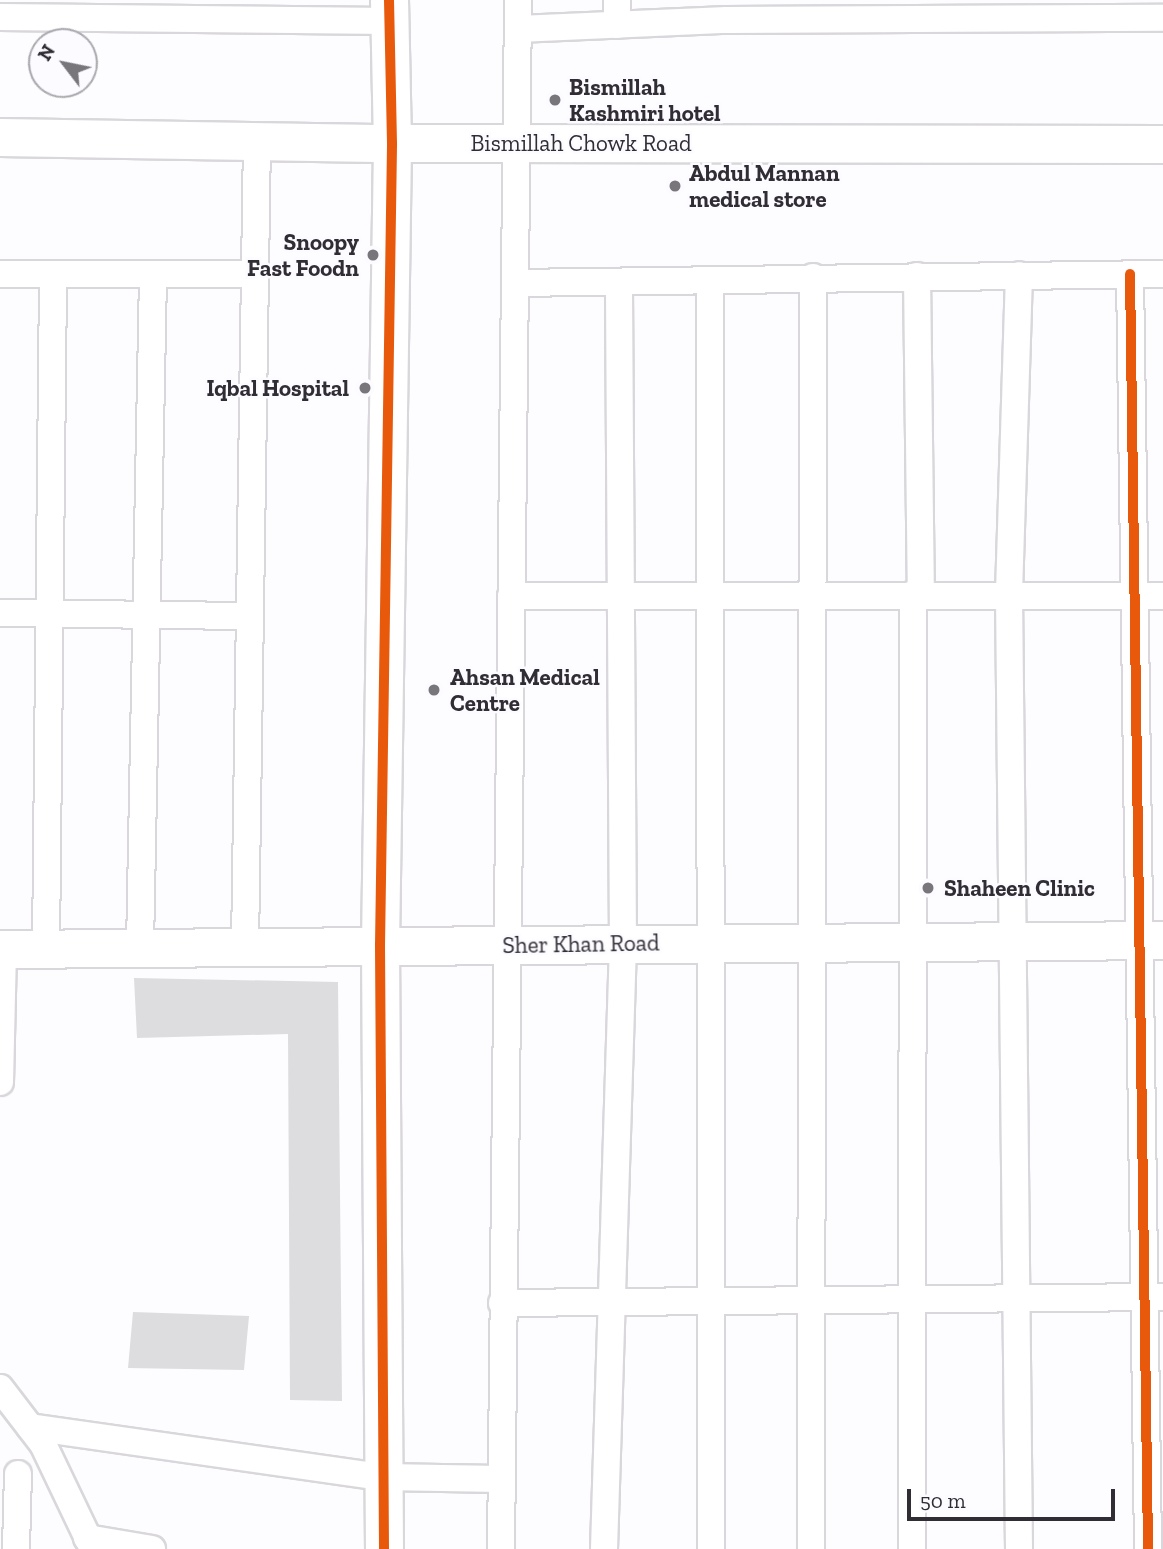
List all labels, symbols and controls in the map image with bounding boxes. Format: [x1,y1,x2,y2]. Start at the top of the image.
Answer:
north arrow [28,28,98,98]
text: N [33,40,60,65]
place label: Bismillah Kashmiri hotel [569,73,721,127]
marker: Bismillah Kashmiri hotel [547,92,563,108]
street label: Bismillah Chowk Road [470,129,692,157]
place label: Abdul Mannan medical store [689,159,840,213]
marker: Abdul Mannan medical store [667,178,683,194]
place label: Snoopy Fast Foodn [247,228,359,282]
marker: Snoopy Fast Foodn [365,247,381,263]
place label: Iqbal Hospital [206,374,349,402]
marker: Iqbal Hospital [355,378,375,398]
place label: Ahsan Medical Centre [450,663,600,717]
marker: Ahsan Medical Centre [424,680,444,700]
place label: Shaheen Clinic [944,874,1095,902]
marker: Shaheen Clinic [918,878,938,898]
street label: Sher Khan Road [502,929,660,959]
scale bar [911,1476,1119,1520]
text: 50 m [920,1488,966,1513]

